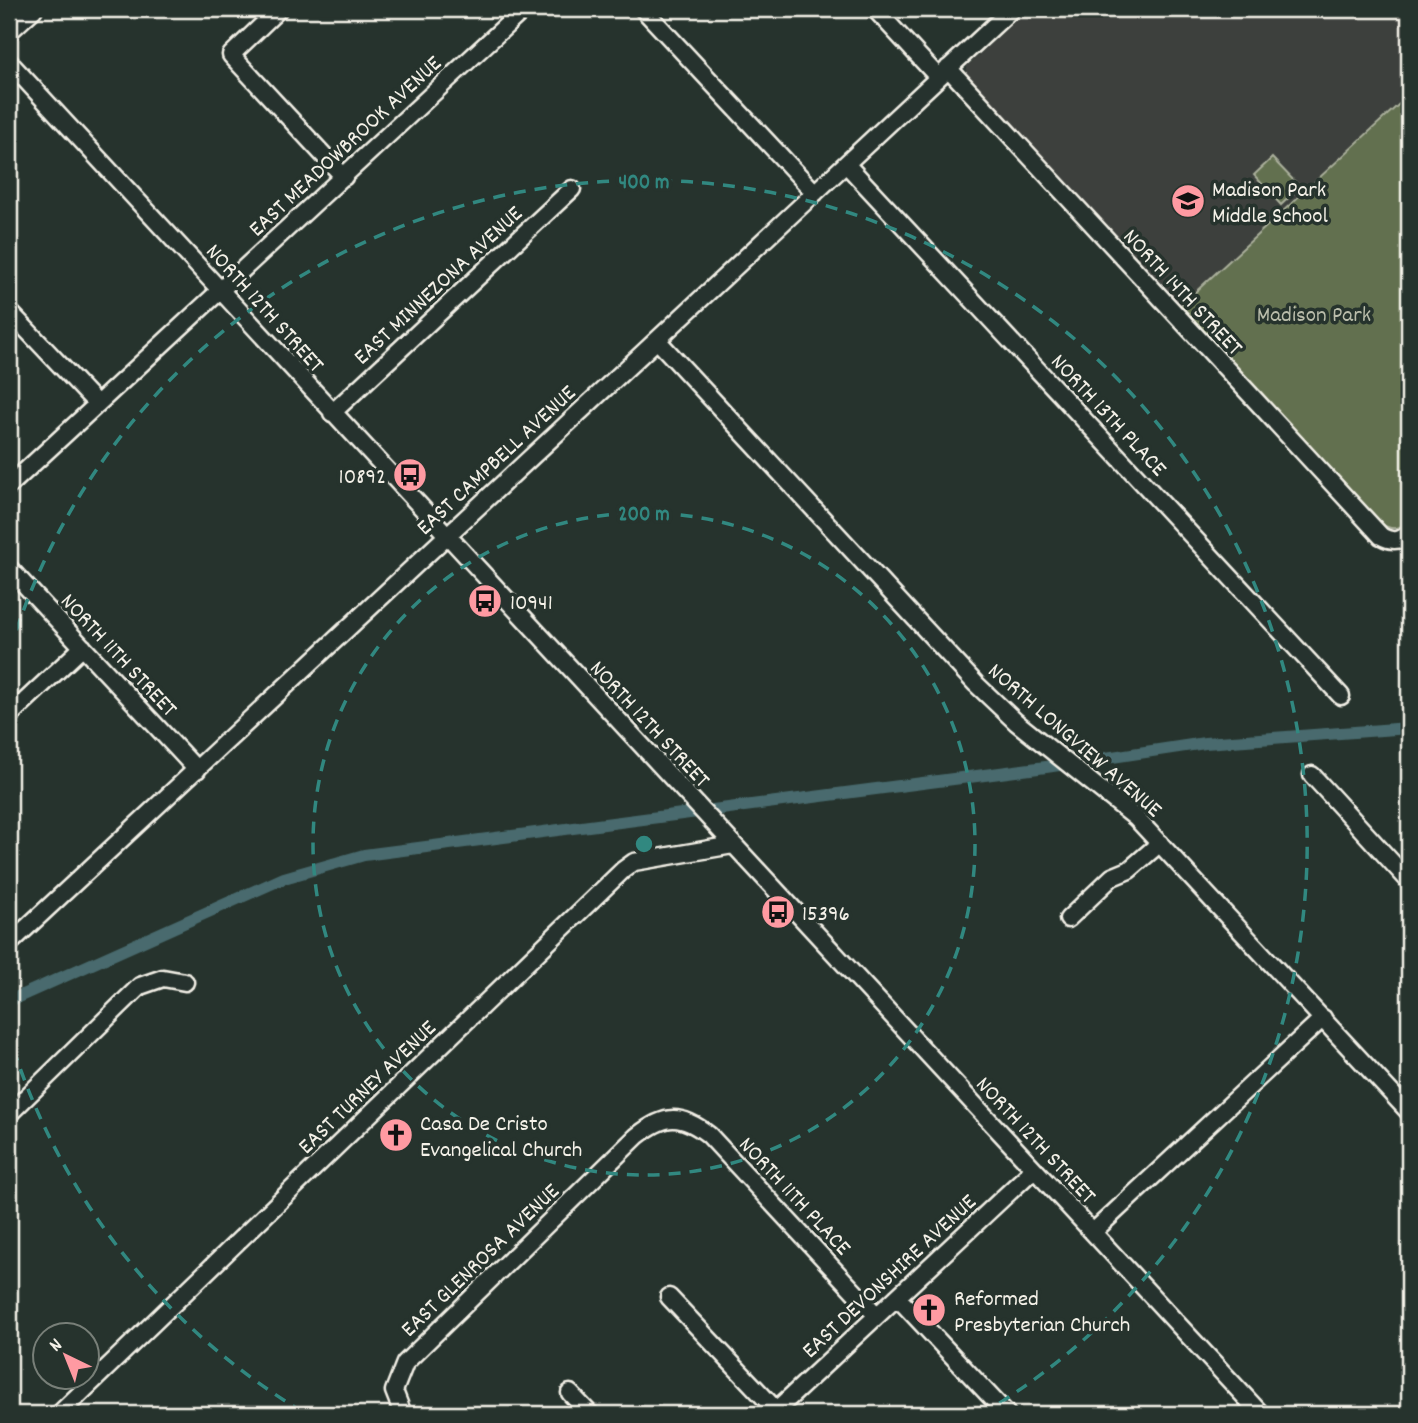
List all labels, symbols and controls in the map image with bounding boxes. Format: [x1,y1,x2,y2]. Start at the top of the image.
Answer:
street label: EAST MEADOWBROOK AVENUE [242,49,451,246]
text: 400 m [619,169,669,199]
place label: Madison Park Middle School [1212,175,1329,234]
school or university icon: Madison Park Middle School [1169,182,1207,220]
street label: EAST MINNEZONA AVENUE [347,199,532,374]
street label: NORTH 14TH STREET [1114,222,1249,364]
street label: NORTH 12TH STREET [196,237,331,381]
park label: Madison Park [1257,300,1371,333]
street label: NORTH 13TH PLACE [1042,347,1174,486]
street label: EAST CAMPBELL AVENUE [410,378,585,544]
bus stop icon: 10892 [391,456,429,494]
place label: 10892 [339,462,386,495]
text: 200 m [618,501,670,531]
bus stop icon: 10941 [466,582,504,620]
street label: NORTH 11TH STREET [51,587,184,726]
place label: 10941 [510,588,553,621]
street label: NORTH 12TH STREET [580,654,716,797]
street label: NORTH LONGVIEW AVENUE [979,656,1169,827]
centre of rings [632,832,656,856]
bus stop icon: 15396 [759,893,797,931]
place label: 15396 [802,899,850,932]
street label: EAST TURNEY AVENUE [292,1013,446,1163]
street label: NORTH 12TH STREET [966,1070,1102,1213]
place label: Casa De Cristo Evangelical Church [420,1109,582,1168]
church icon: Casa De Cristo Evangelical Church [377,1116,415,1154]
street label: NORTH 11TH PLACE [729,1130,858,1265]
street label: EAST GLENROSA AVENUE [395,1176,569,1346]
street label: EAST DEVONSHIRE AVENUE [796,1187,986,1368]
place label: Reformed Presbyterian Church [954,1284,1130,1343]
church icon: Reformed Presbyterian Church [910,1291,948,1329]
north arrow [32,1322,102,1392]
text: N [44,1333,69,1359]

